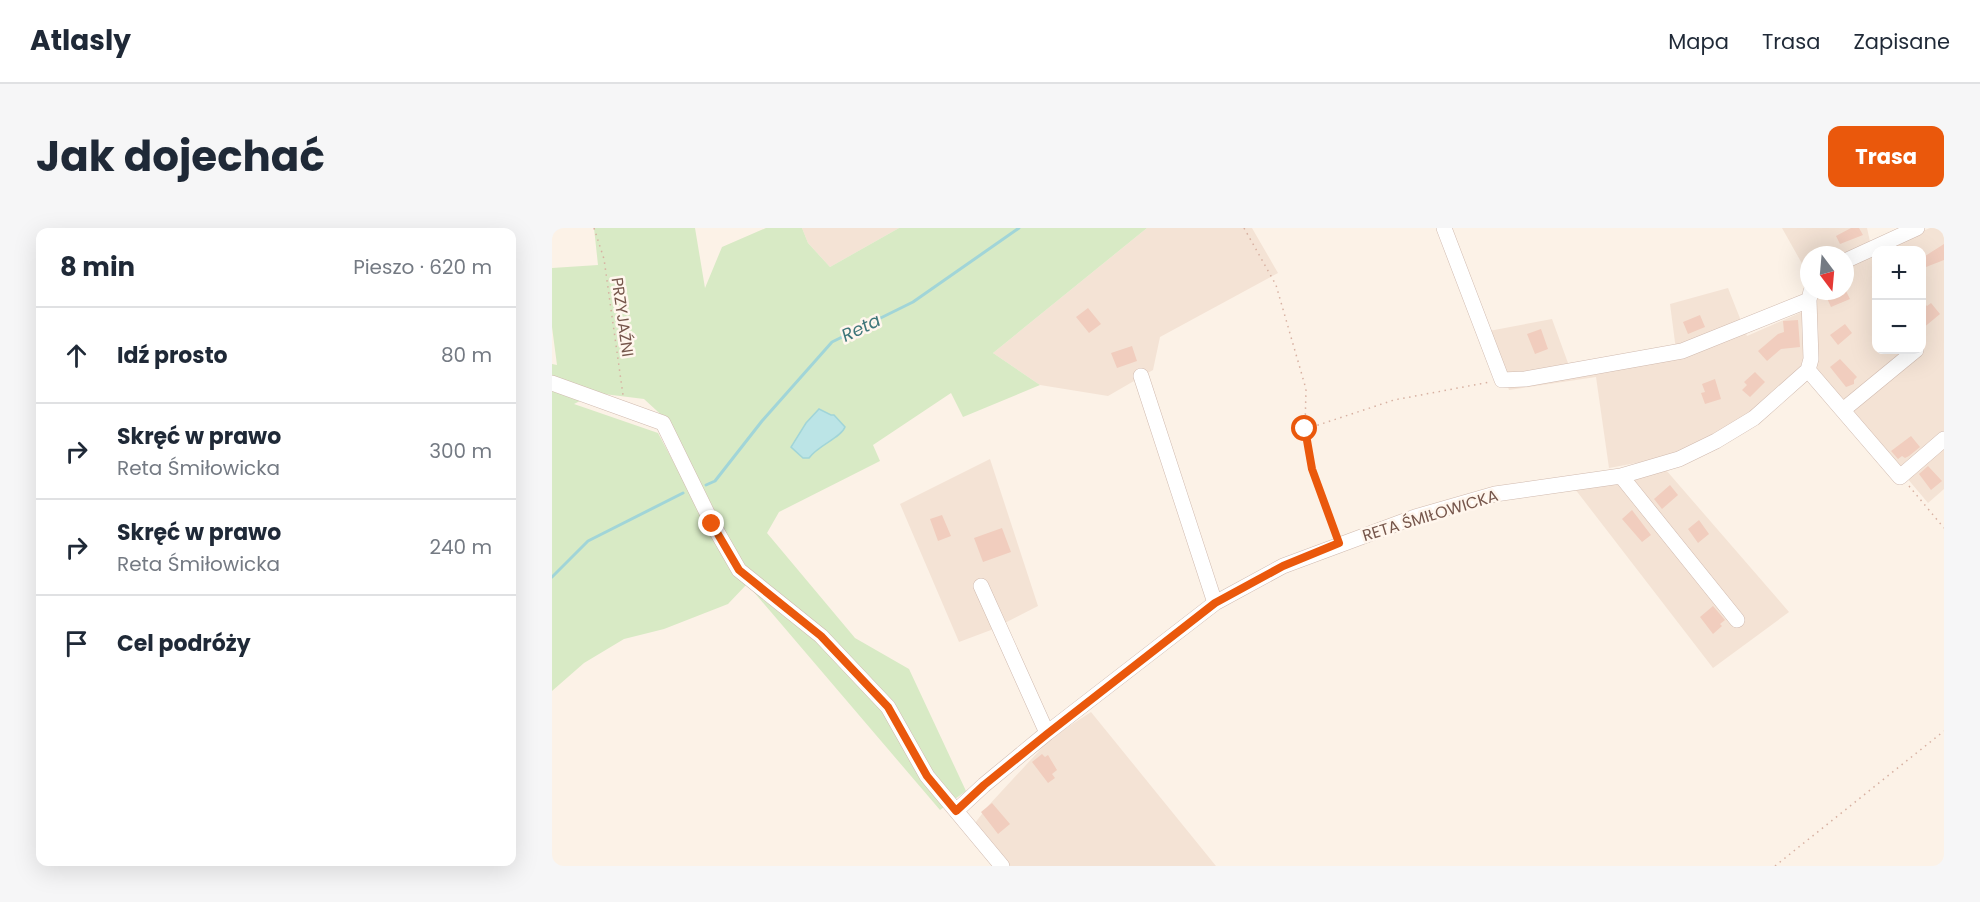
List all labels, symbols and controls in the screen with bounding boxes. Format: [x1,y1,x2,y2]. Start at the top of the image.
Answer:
text: Atlasly [30,21,131,60]
text: Mapa [1668,27,1729,56]
text: Trasa [1762,27,1820,56]
text: Zapisane [1853,27,1950,56]
button: Trasa [1828,126,1944,187]
text: Jak dojechać [36,127,325,186]
north arrow [1800,246,1854,300]
map controls [1872,246,1926,354]
button: + [1872,246,1926,300]
text: 8 min [60,249,135,285]
text: Pieszo · 620 m [353,253,492,281]
street label: PRZYJAŹNI [606,276,639,358]
button: − [1872,300,1926,354]
water label: Reta [837,307,885,348]
icon: ahead [60,339,93,372]
text: Idź prosto [117,340,228,371]
text: 80 m [441,341,492,369]
route start [1291,415,1317,441]
text: Skręć w prawo [117,421,281,452]
icon: right [60,435,93,468]
text: 300 m [429,437,492,465]
text: Reta Śmiłowicka [117,454,280,482]
street label: RETA ŚMIŁOWICKA [1360,484,1501,547]
route end [698,510,724,536]
text: Skręć w prawo [117,517,281,548]
icon: right [60,531,93,564]
text: 240 m [429,533,492,561]
text: Reta Śmiłowicka [117,550,280,578]
icon: arrive [60,627,93,660]
text: Cel podróży [117,628,251,659]

